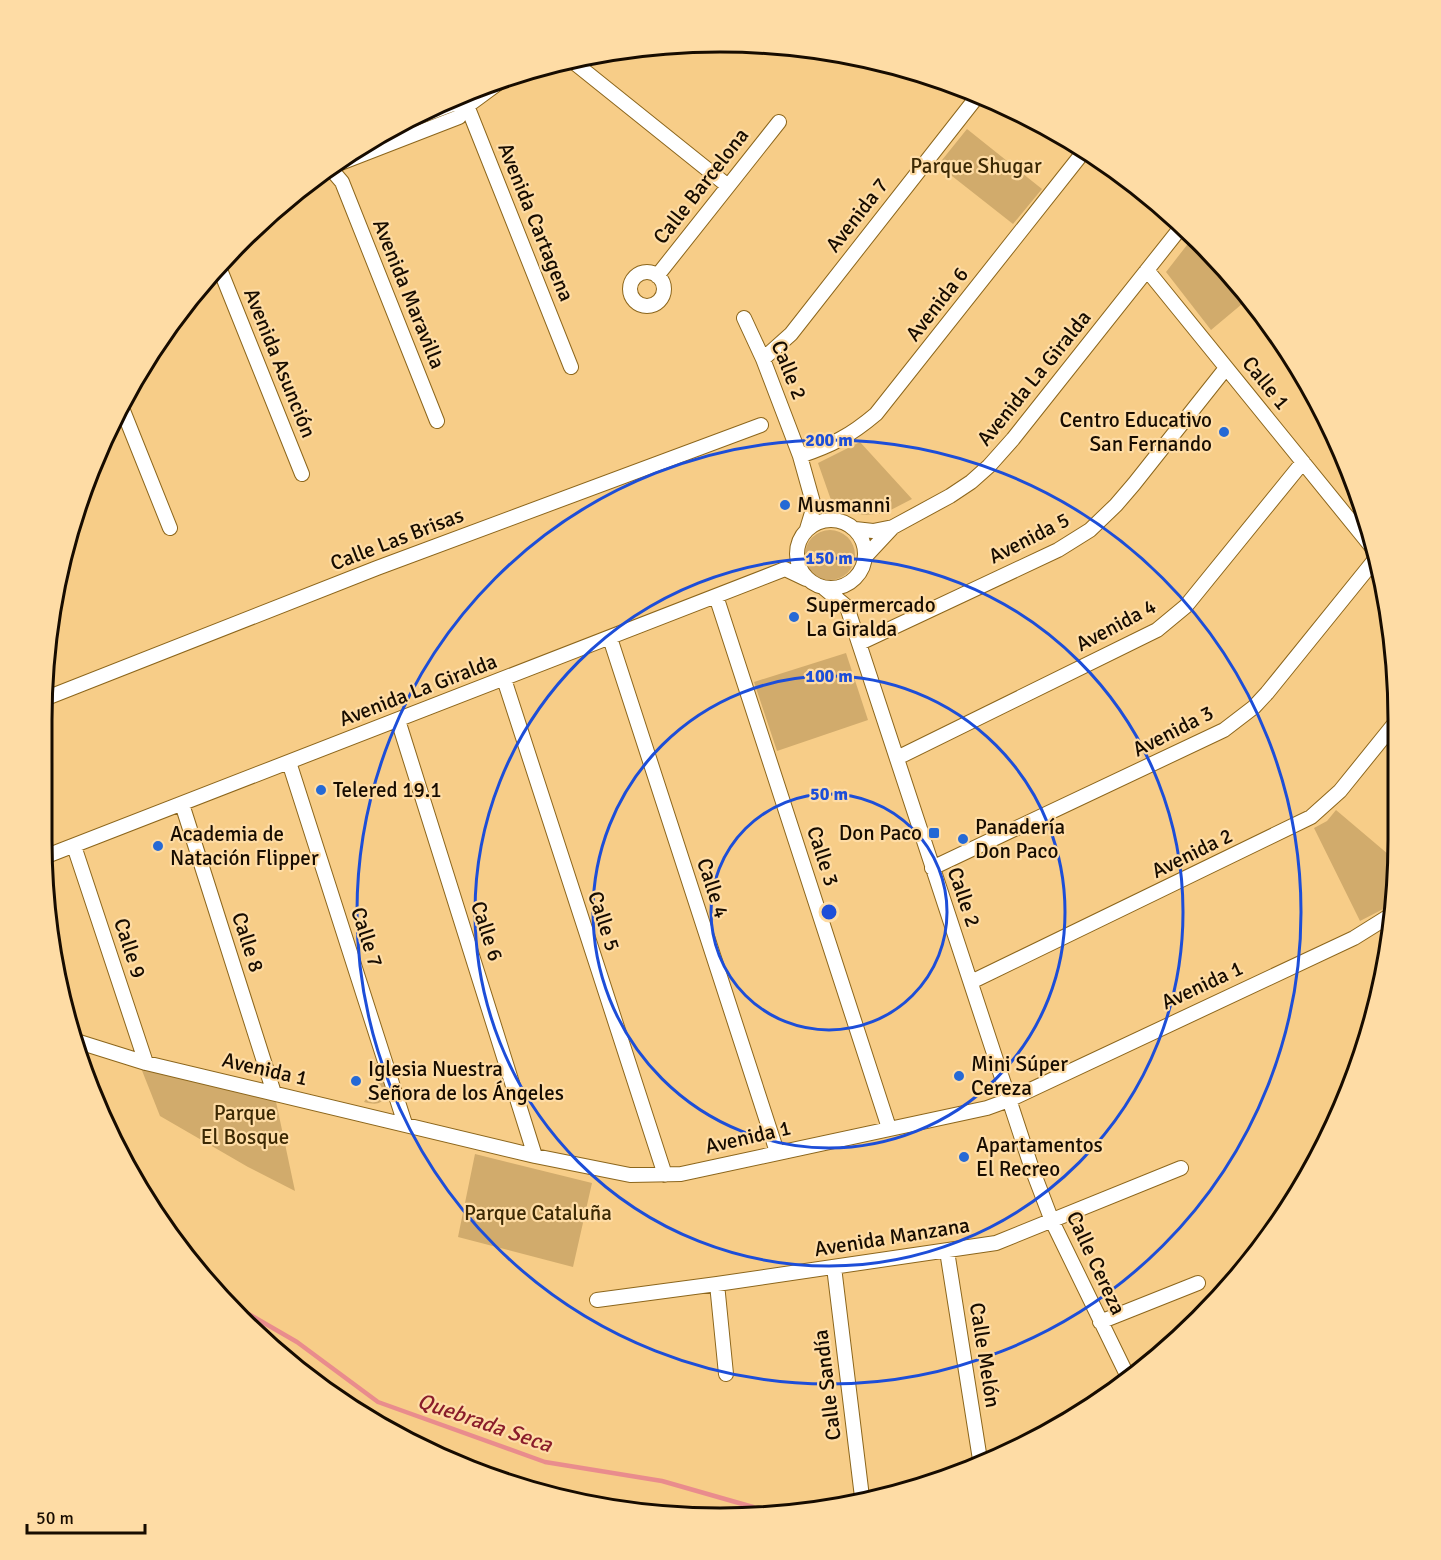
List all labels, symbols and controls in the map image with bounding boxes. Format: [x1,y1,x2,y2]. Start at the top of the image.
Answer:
street label: Calle Barcelona [648,123,754,249]
street label: Avenida Cartagena [492,139,580,305]
park label: Parque Shugar [910,153,1042,179]
street label: Avenida 7 [820,173,894,257]
street label: Avenida Maravilla [367,215,451,373]
street label: Avenida 6 [900,262,974,346]
street label: Avenida Asunción [238,284,322,442]
street label: Avenida La Giralda [971,305,1097,451]
street label: Calle 2 [765,337,813,403]
street label: Calle 1 [1237,351,1295,415]
place label: Centro Educativo San Fernando [1060,407,1212,457]
marker: Centro Educativo San Fernando [1217,425,1231,439]
text: 200 m [805,429,853,451]
place label: Musmanni [797,492,891,518]
marker: Musmanni [778,498,792,512]
street label: Calle Las Brisas [327,502,467,576]
street label: Avenida 5 [984,507,1074,569]
text: 150 m [805,547,853,569]
place label: Supermercado La Giralda [806,592,936,642]
street label: Avenida 4 [1071,593,1161,657]
marker: Supermercado La Giralda [787,610,801,624]
street label: Avenida La Giralda [335,648,501,732]
text: 100 m [805,665,853,687]
street label: Avenida 3 [1128,700,1218,762]
place label: Telered 19.1 [333,777,442,803]
marker: Telered 19.1 [314,783,328,797]
text: 50 m [810,783,848,805]
place label: Panadería Don Paco [975,814,1065,864]
place label: Don Paco [839,820,922,846]
place label: Academia de Natación Flipper [170,821,319,871]
street label: Avenida 2 [1147,822,1237,884]
street label: Calle 3 [801,823,845,889]
marker: Don Paco [927,826,941,840]
marker: Panadería Don Paco [956,832,970,846]
marker: Academia de Natación Flipper [151,839,165,853]
street label: Calle 4 [691,855,735,921]
street label: Calle 2 [942,864,986,930]
street label: Calle 5 [582,888,626,954]
street label: Calle 6 [465,898,509,964]
centre of rings [819,902,839,922]
street label: Calle 7 [345,904,389,970]
street label: Calle 8 [226,909,270,975]
street label: Calle 9 [108,915,152,981]
street label: Avenida 1 [1157,955,1247,1015]
street label: Avenida 1 [220,1047,310,1091]
place label: Mini Súper Cereza [971,1051,1068,1101]
place label: Iglesia Nuestra Señora de los Ángeles [368,1056,564,1106]
marker: Mini Súper Cereza [952,1069,966,1083]
marker: Iglesia Nuestra Señora de los Ángeles [349,1074,363,1088]
park label: Parque El Bosque [201,1100,289,1150]
street label: Avenida 1 [703,1115,793,1159]
place label: Apartamentos El Recreo [976,1132,1103,1182]
marker: Apartamentos El Recreo [957,1150,971,1164]
park label: Parque Cataluña [464,1200,612,1226]
street label: Calle Cereza [1061,1207,1131,1319]
street label: Avenida Manzana [812,1212,972,1262]
street label: Calle Melón [964,1301,1006,1409]
street label: Calle Sandía [807,1328,847,1442]
water label: Quebrada Seca [414,1387,556,1458]
scale bar [27,1497,146,1535]
text: 50 m [36,1507,74,1529]

